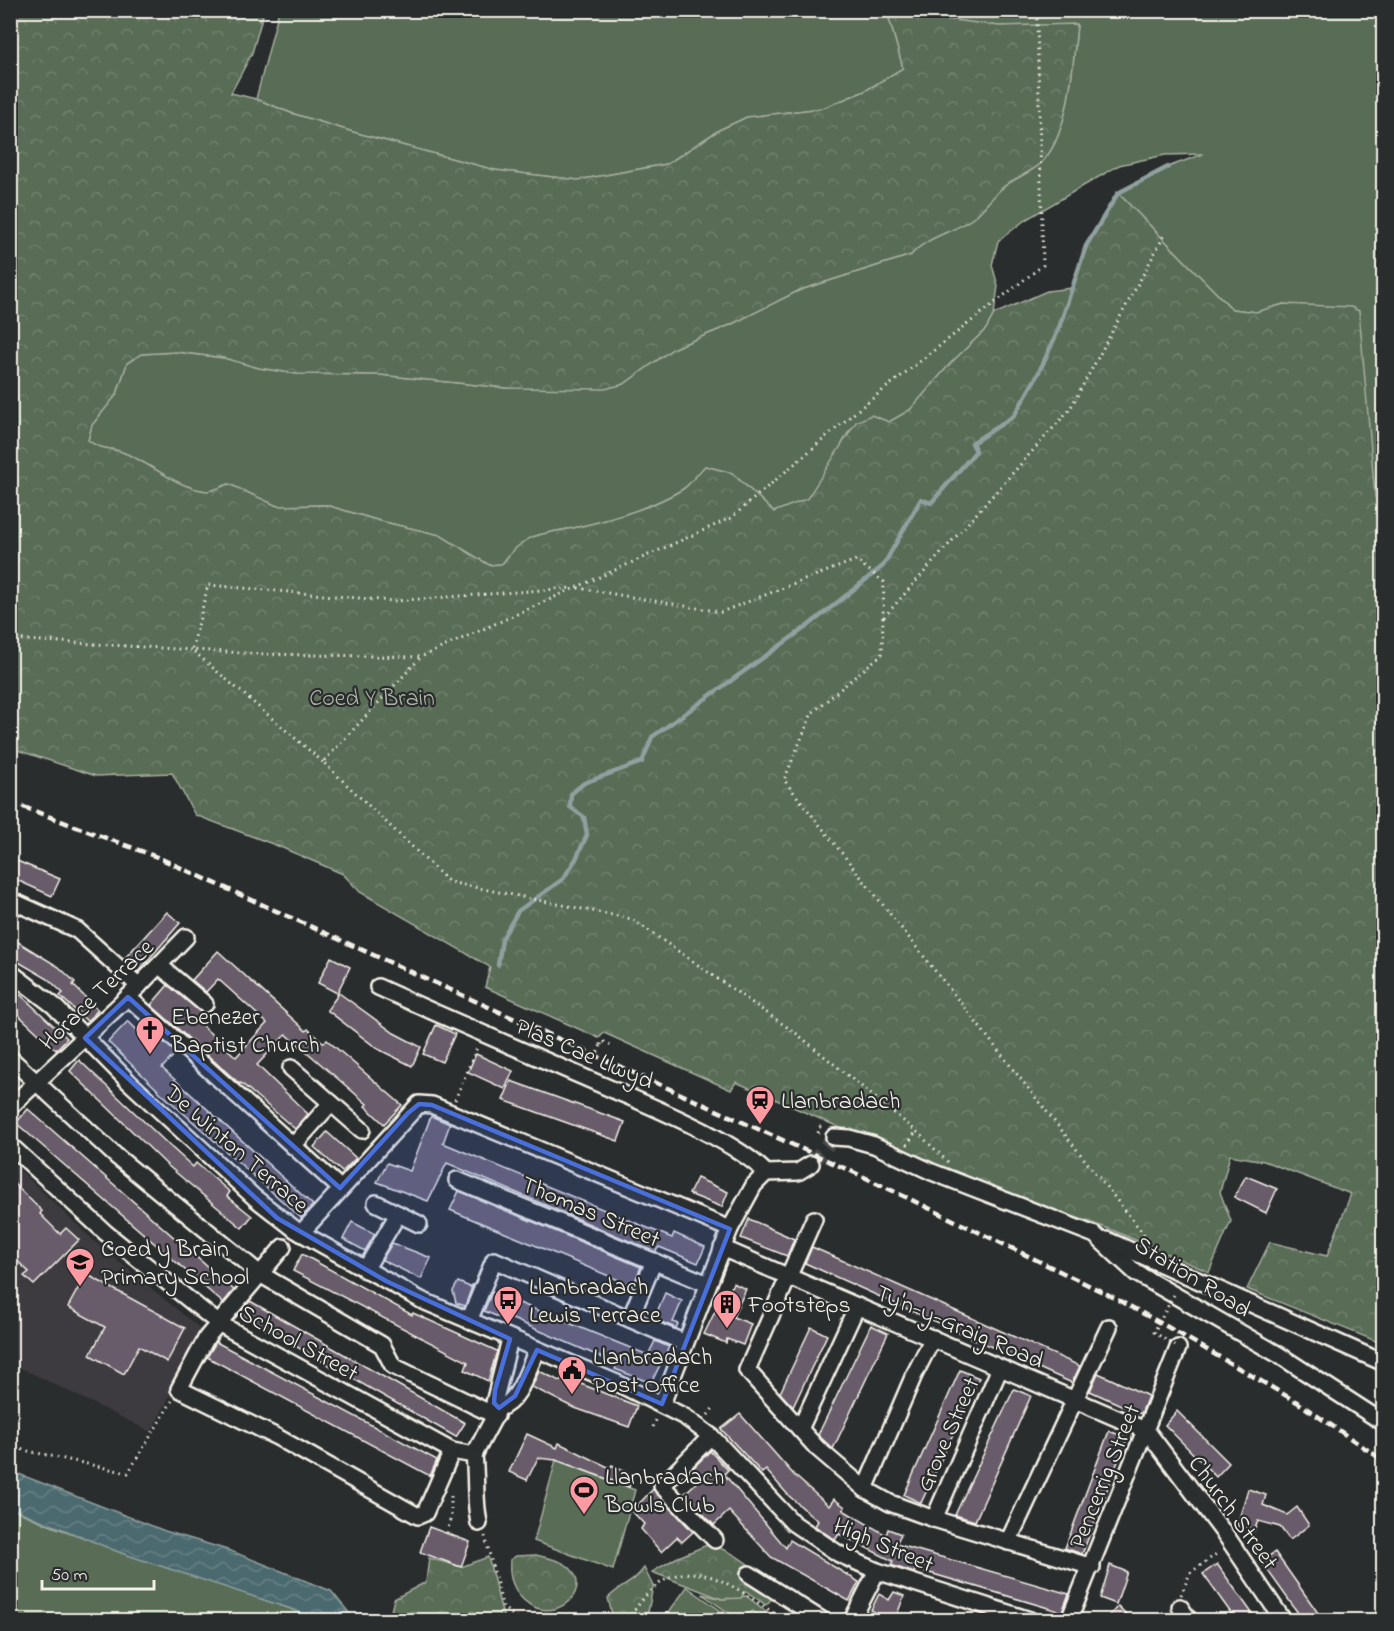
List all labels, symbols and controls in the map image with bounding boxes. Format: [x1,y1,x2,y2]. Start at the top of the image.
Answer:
park label: Coed Y Brain [309,682,435,717]
street label: Horace Terrace [32,932,163,1060]
place label: Ebenezer Baptist Church [170,1001,320,1064]
street label: Plas Cae Llwyd [509,1011,659,1101]
church icon: Ebenezer Baptist Church [134,1014,166,1056]
street label: De Winton Terrace [154,1076,316,1223]
station icon: Llanbradach [744,1084,776,1126]
place label: Llanbradach [781,1085,900,1120]
street label: Thomas Street [515,1168,665,1258]
street label: Station Road [1127,1228,1257,1328]
place label: Coed y Brain Primary School [101,1233,249,1297]
school or university icon: Coed y Brain Primary School [64,1246,96,1288]
place label: Llanbradach Lewis Terrace [529,1271,661,1334]
street label: Ty'n-y-Graig Road [869,1277,1049,1381]
bus stop icon: Llanbradach Lewis Terrace [492,1284,524,1326]
building icon: Footsteps [711,1288,743,1330]
place label: Footsteps [747,1289,851,1324]
street label: School Street [231,1297,364,1392]
place label: Llanbradach Post Office [593,1341,712,1404]
public building icon: Llanbradach Post Office [556,1354,588,1396]
street label: Grove Street [908,1372,990,1498]
street label: Pencerrig Street [1061,1399,1151,1554]
street label: Church Street [1178,1449,1286,1578]
place label: Llanbradach Bowls Club [604,1461,724,1524]
sports icon: Llanbradach Bowls Club [568,1474,600,1516]
street label: High Street [827,1509,939,1583]
scale bar [42,1553,154,1591]
text: 50 m [51,1563,88,1589]

